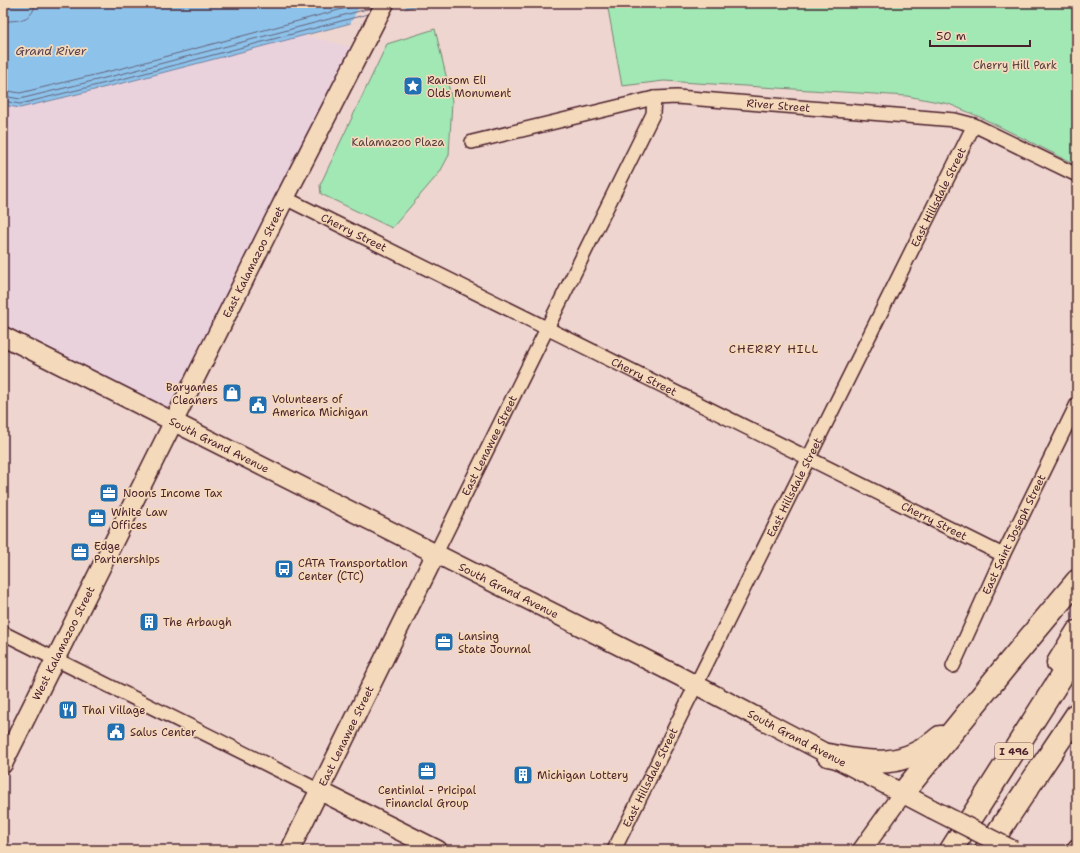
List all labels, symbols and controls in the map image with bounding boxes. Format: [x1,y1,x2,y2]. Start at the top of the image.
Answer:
scale bar [930,22,1030,48]
text: 50 m [936,28,966,44]
water label: Grand River [15,43,87,59]
park label: Cherry Hill Park [973,58,1057,73]
place label: Ransom Eli Olds Monument [427,73,512,101]
place icon: Ransom Eli Olds Monument [402,75,424,97]
street label: River Street [746,95,811,116]
park label: Kalamazoo Plaza [352,135,445,150]
street label: East Hillsdale Street [907,145,969,249]
street label: East Kalamazoo Street [219,203,287,320]
street label: Cherry Street [319,210,390,255]
district label: CHERRY HILL [729,341,819,357]
street label: Cherry Street [609,354,680,399]
place label: Baryames Cleaners [166,380,218,408]
shop icon: Baryames Cleaners [221,382,243,404]
place label: Volunteers of America Michigan [272,392,368,420]
street label: East Lenawee Street [458,392,520,498]
public building icon: Volunteers of America Michigan [247,394,269,416]
street label: South Grand Avenue [167,413,272,476]
street label: East Hillsdale Street [763,435,825,540]
street label: East Saint Joseph Street [979,471,1049,597]
office icon: Noons Income Tax [98,482,120,504]
place label: Noons Income Tax [123,486,223,501]
street label: Cherry Street [899,498,970,544]
place label: White Law Offices [111,505,168,533]
office icon: White Law Offices [86,507,108,529]
place label: Edge Partnerships [94,539,160,567]
office icon: Edge Partnerships [69,541,91,563]
place label: CATA Transportation Center (CTC) [298,556,408,584]
bus stop icon: CATA Transportation Center (CTC) [273,558,295,580]
street label: South Grand Avenue [456,559,561,622]
street label: West Kalamazoo Street [28,583,98,703]
building icon: The Arbaugh [138,611,160,633]
place label: The Arbaugh [163,615,232,630]
place label: Lansing State Journal [458,629,532,657]
office icon: Lansing State Journal [433,631,455,653]
street label: East Lenawee Street [315,683,377,789]
restaurant icon: Thai Village [57,699,79,721]
place label: Thai Village [82,703,145,718]
street label: South Grand Avenue [745,706,849,770]
public building icon: Salus Center [105,721,127,743]
place label: Salus Center [130,725,196,740]
street label: East Hillsdale Street [619,725,681,830]
road number: I 496 [995,743,1033,759]
office icon: Centinial - Pricipal Financial Group [416,760,438,782]
building icon: Michigan Lottery [512,764,534,786]
place label: Michigan Lottery [537,768,628,783]
place label: Centinial - Pricipal Financial Group [378,783,477,811]

